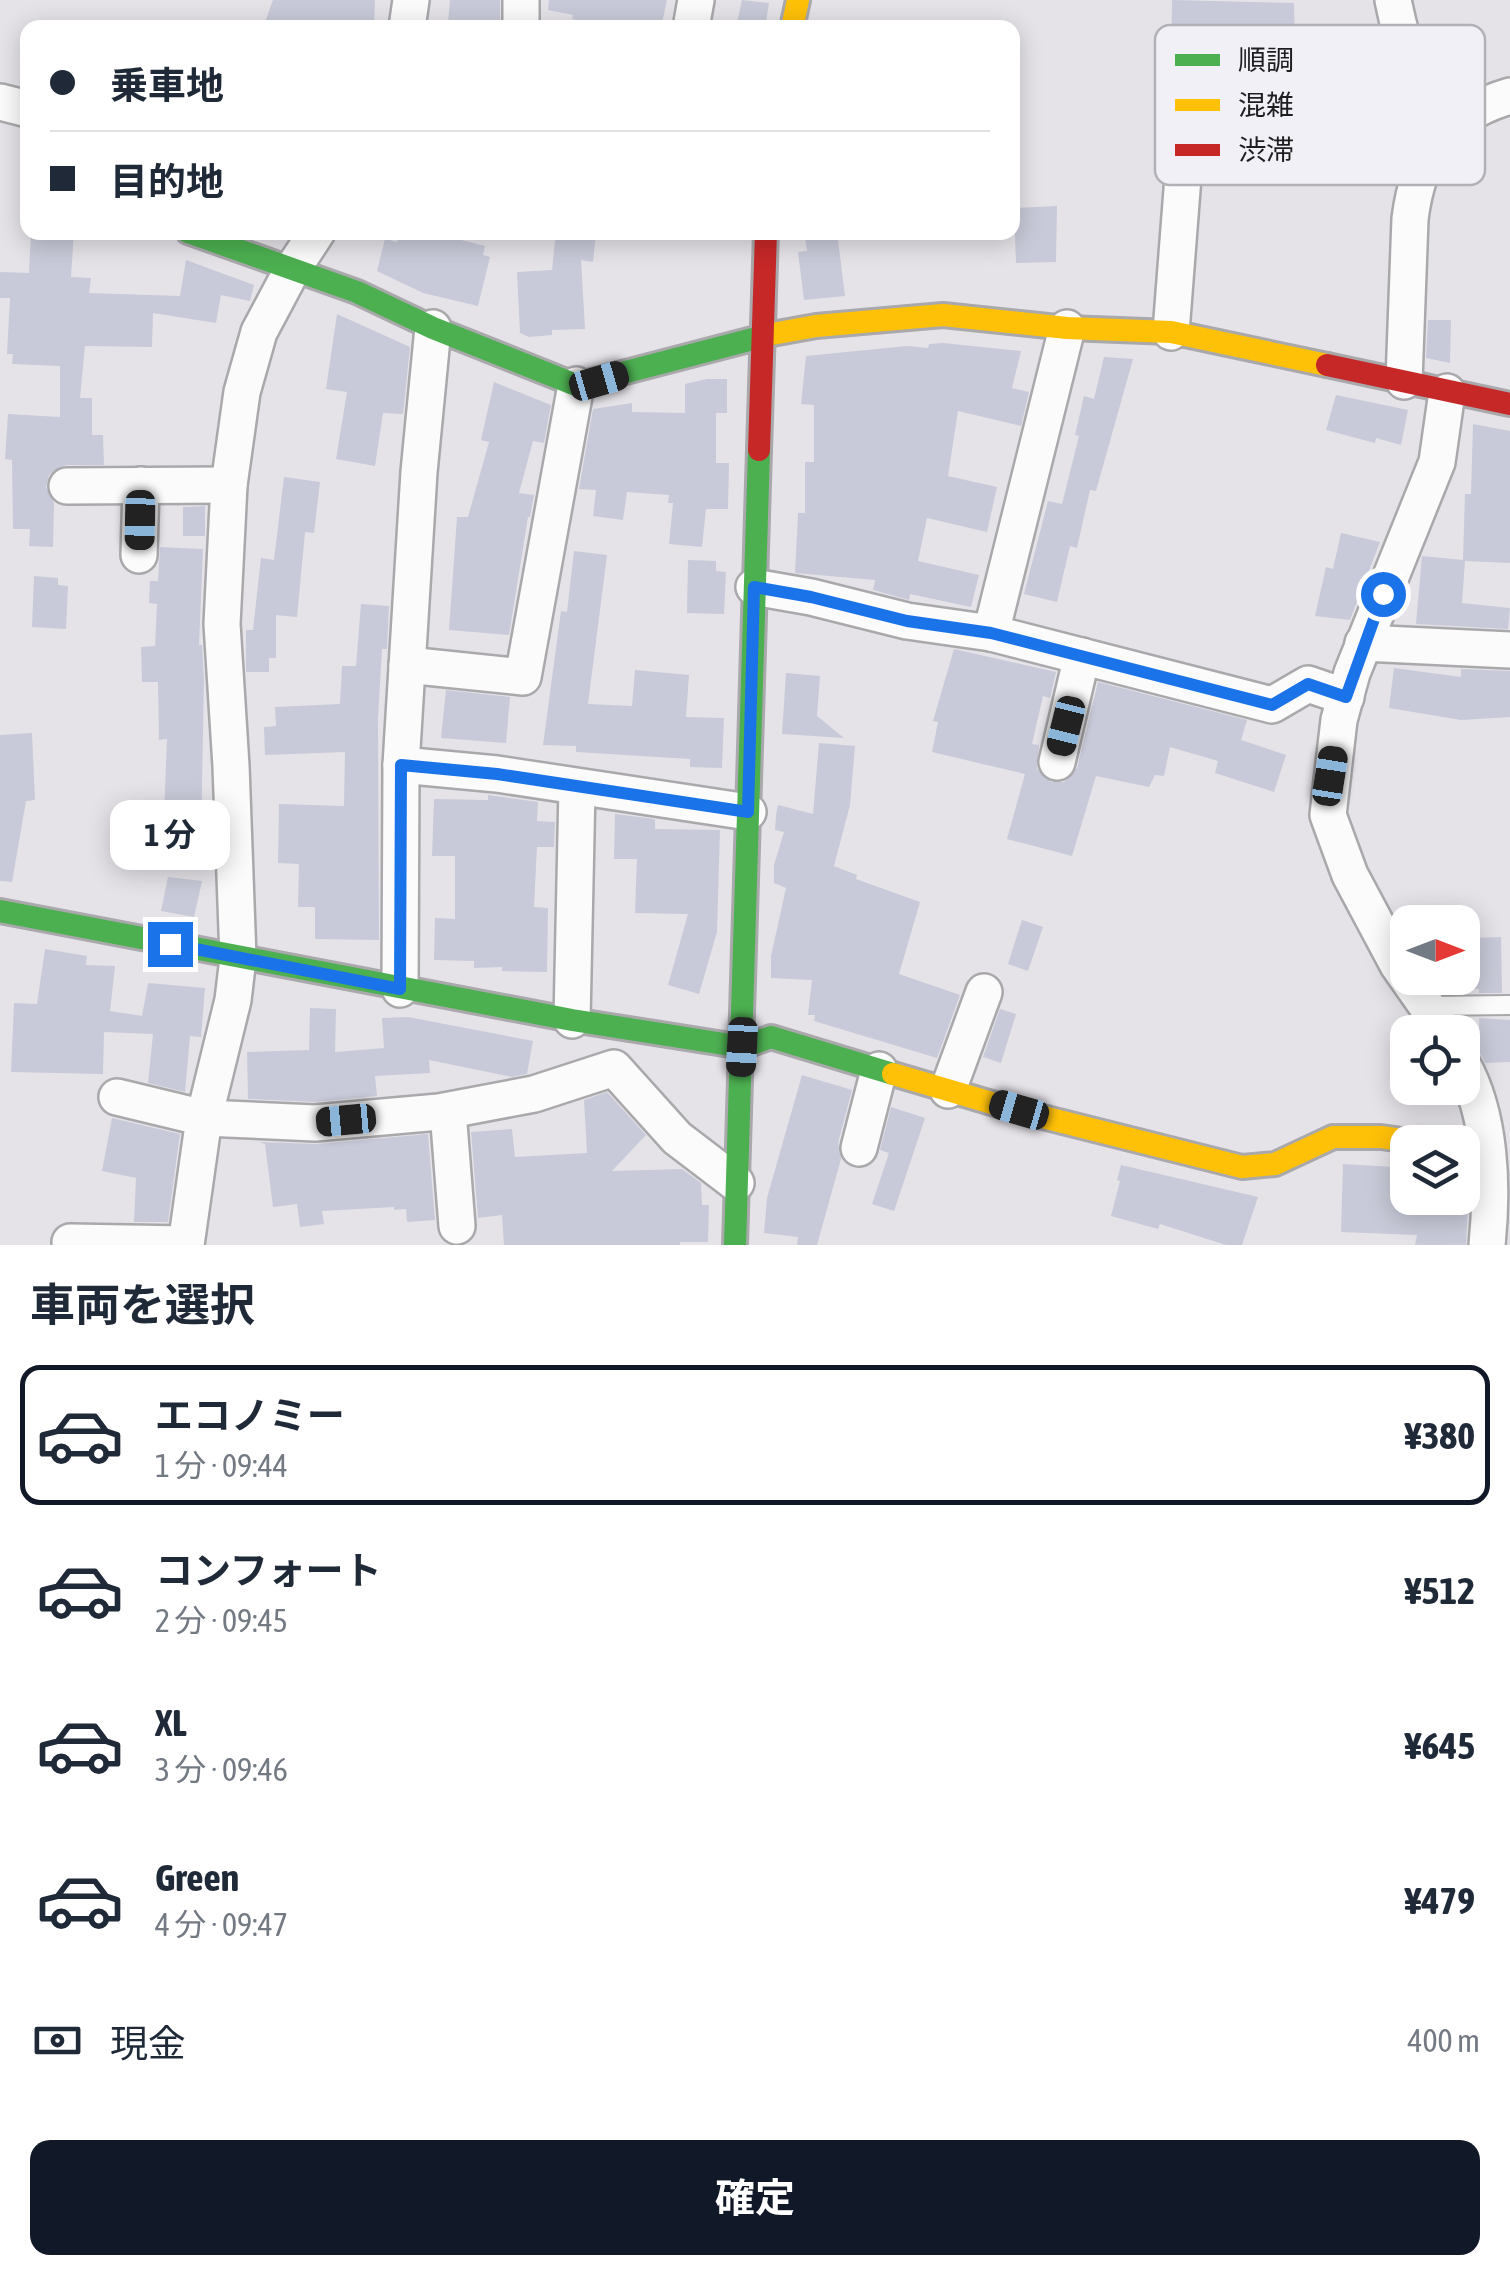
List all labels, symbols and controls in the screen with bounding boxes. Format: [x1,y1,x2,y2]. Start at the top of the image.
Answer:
legend [1155,25,1485,185]
text: 順調 [1238,44,1294,76]
text: 乗車地 [110,64,224,107]
text: 混雑 [1238,89,1294,121]
text: 渋滞 [1238,134,1294,166]
text: 目的地 [110,160,224,203]
car [566,358,632,404]
car [124,490,156,550]
route start [1361,572,1406,617]
car [1044,693,1088,759]
car [1310,744,1350,808]
callout: 1 分 [110,799,230,869]
text: 1 分 [144,816,196,853]
north arrow [1390,905,1480,995]
map controls [1390,905,1480,1215]
route end [148,922,193,967]
button: locate [1390,1015,1480,1105]
car [725,1016,759,1078]
car [986,1087,1052,1133]
car [315,1102,377,1138]
button: layers [1390,1125,1480,1215]
text: 車両を選択 [30,1279,255,1331]
icon: car [35,1390,125,1480]
text: エコノミー [155,1394,345,1437]
text: ¥380 [1405,1414,1475,1457]
text: 1 分 · 09:44 [155,1447,288,1484]
icon: car [35,1545,125,1635]
text: コンフォート [155,1549,382,1592]
text: ¥512 [1405,1569,1475,1612]
text: 2 分 · 09:45 [155,1602,288,1639]
icon: car [35,1700,125,1790]
text: XL [155,1701,187,1744]
text: ¥645 [1405,1724,1475,1767]
text: 3 分 · 09:46 [155,1751,288,1788]
icon: car [35,1855,125,1945]
text: Green [155,1856,239,1899]
text: ¥479 [1405,1879,1475,1922]
text: 4 分 · 09:47 [155,1906,288,1943]
icon: cash [30,2013,85,2068]
text: 現金 [110,2022,186,2065]
text: 400 m [1407,2022,1480,2059]
button: 確定 [30,2140,1480,2255]

